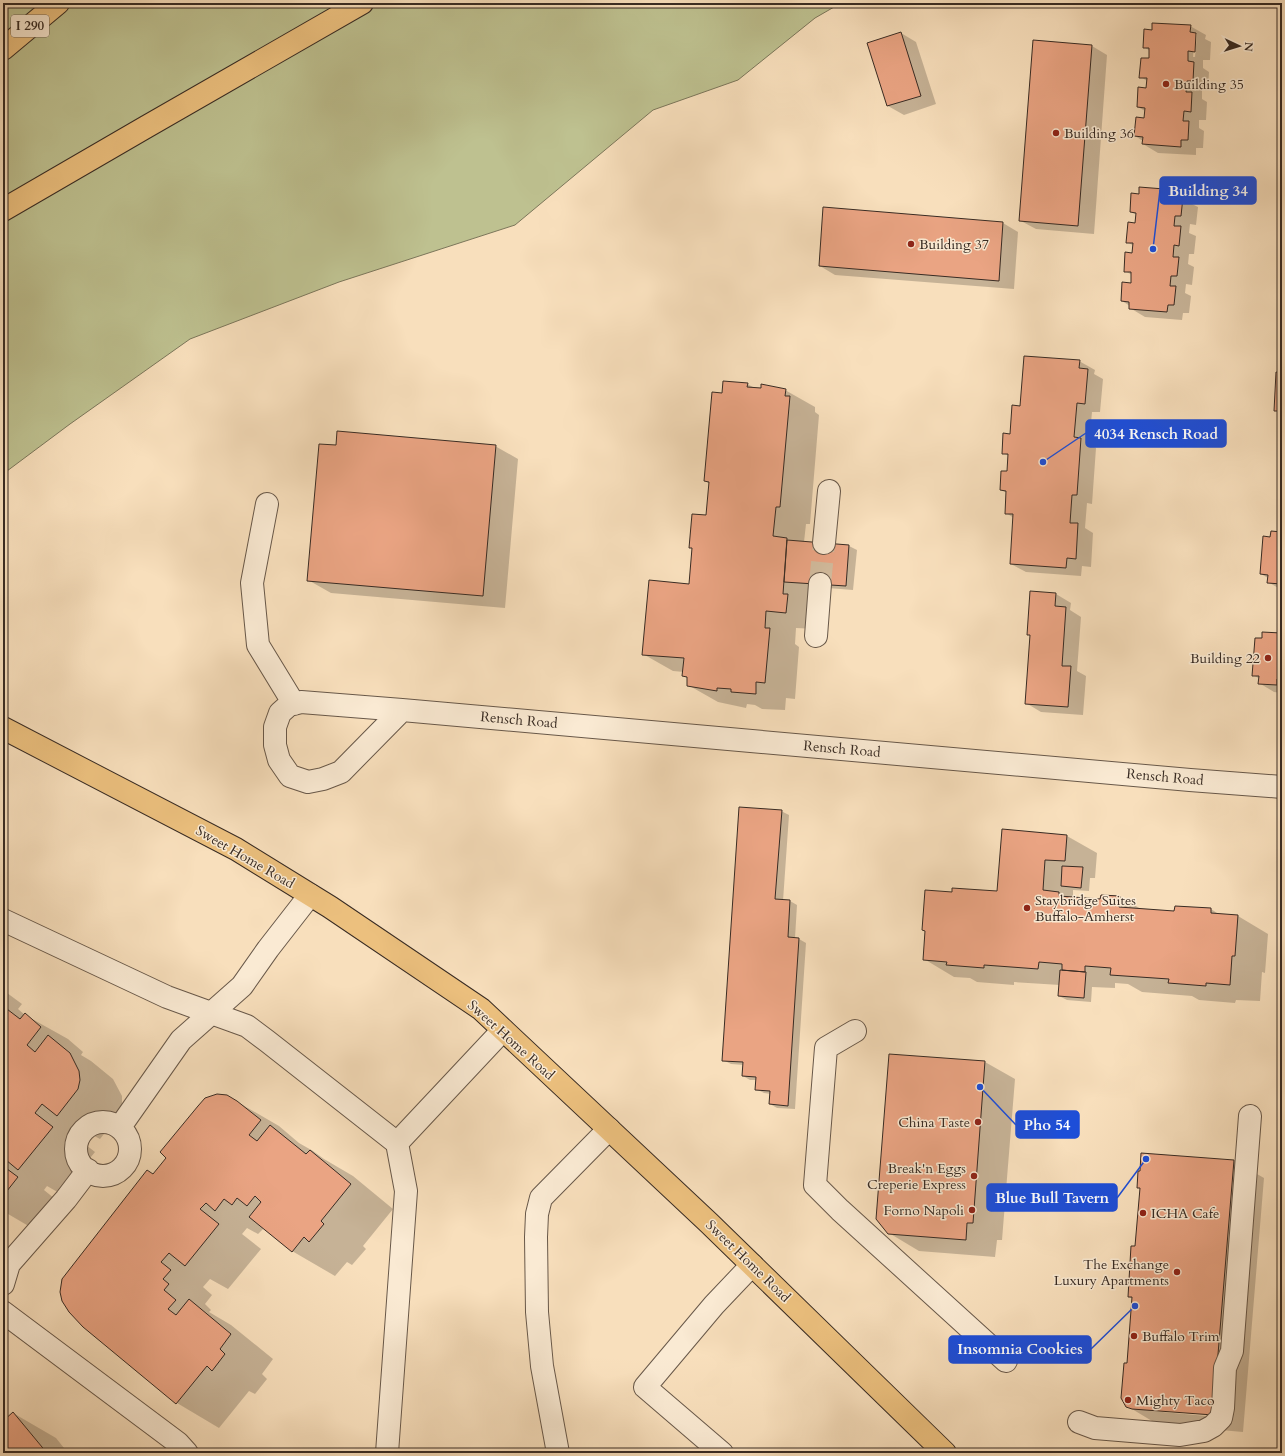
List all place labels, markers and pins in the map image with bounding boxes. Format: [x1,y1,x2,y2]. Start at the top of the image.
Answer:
place label: Building 35 [1174,75,1244,94]
marker: Building 35 [1161,79,1171,89]
place label: Building 36 [1064,124,1134,143]
marker: Building 36 [1051,128,1061,138]
callout: Building 34 [1160,177,1256,204]
place label: Building 37 [919,235,989,254]
marker: Building 37 [906,239,916,249]
callout: 4034 Rensch Road [1086,420,1226,447]
place label: Building 22 [1190,649,1260,668]
marker: Building 22 [1263,653,1273,663]
place label: Staybridge Suites Buffalo-Amherst [1035,891,1136,926]
marker: Staybridge Suites Buffalo-Amherst [1022,903,1032,913]
callout: Pho 54 [1016,1111,1079,1138]
place label: China Taste [898,1113,970,1132]
marker: China Taste [973,1117,983,1127]
place label: Break'n Eggs Creperie Express [867,1159,966,1194]
marker: Break'n Eggs Creperie Express [969,1171,979,1181]
callout: Blue Bull Tavern [987,1184,1117,1211]
place label: Forno Napoli [884,1201,964,1220]
place label: ICHA Cafe [1151,1204,1219,1223]
marker: Forno Napoli [967,1205,977,1215]
marker: ICHA Cafe [1138,1208,1148,1218]
place label: The Exchange Luxury Apartments [1054,1255,1169,1290]
marker: The Exchange Luxury Apartments [1172,1267,1182,1277]
place label: Buffalo Trim [1142,1327,1220,1346]
marker: Buffalo Trim [1129,1331,1139,1341]
callout: Insomnia Cookies [949,1336,1091,1363]
place label: Mighty Taco [1136,1391,1215,1410]
marker: Mighty Taco [1123,1395,1133,1405]

